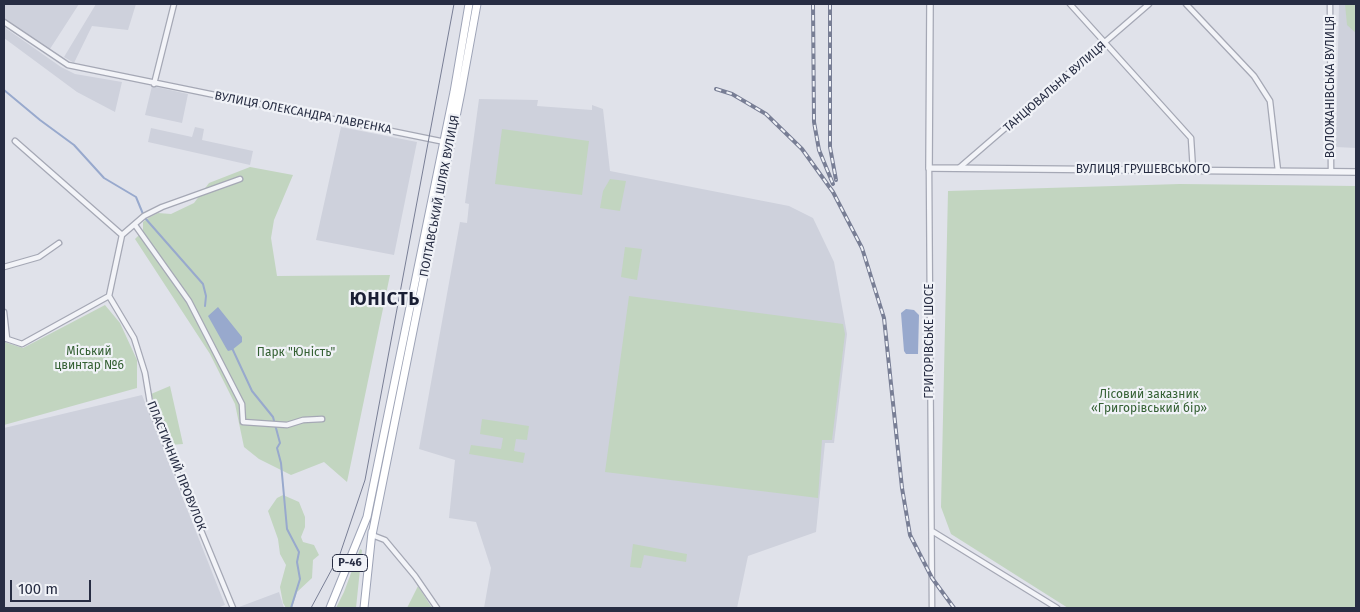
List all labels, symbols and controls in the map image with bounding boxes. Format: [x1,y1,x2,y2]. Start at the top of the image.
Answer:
street label: ВОЛОЖАНІВСЬКА ВУЛИЦЯ [1324,16,1338,158]
street label: ТАНЦЮВАЛЬНА ВУЛИЦЯ [1001,39,1109,135]
street label: ВУЛИЦЯ ОЛЕКСАНДРА ЛАВРЕНКА [213,89,393,137]
street label: ПОЛТАВСЬКИЙ ШЛЯХ ВУЛИЦЯ [417,114,463,278]
street label: ВУЛИЦЯ ГРУШЕВСЬКОГО [1076,163,1210,177]
street label: ГРИГОРІВСЬКЕ ШОСЕ [923,283,937,399]
district label: ЮНІСТЬ [349,289,421,311]
park label: Міський цвинтар №6 [54,345,124,373]
park label: Парк "Юність" [257,346,335,360]
park label: Лісовий заказник «Григорівський бір» [1091,388,1207,416]
street label: ПЛАСТИЧНИЙ ПРОВУЛОК [143,399,209,533]
road number: Р-46 [332,554,368,572]
scale bar [12,570,94,602]
text: 100 m [18,580,58,598]

